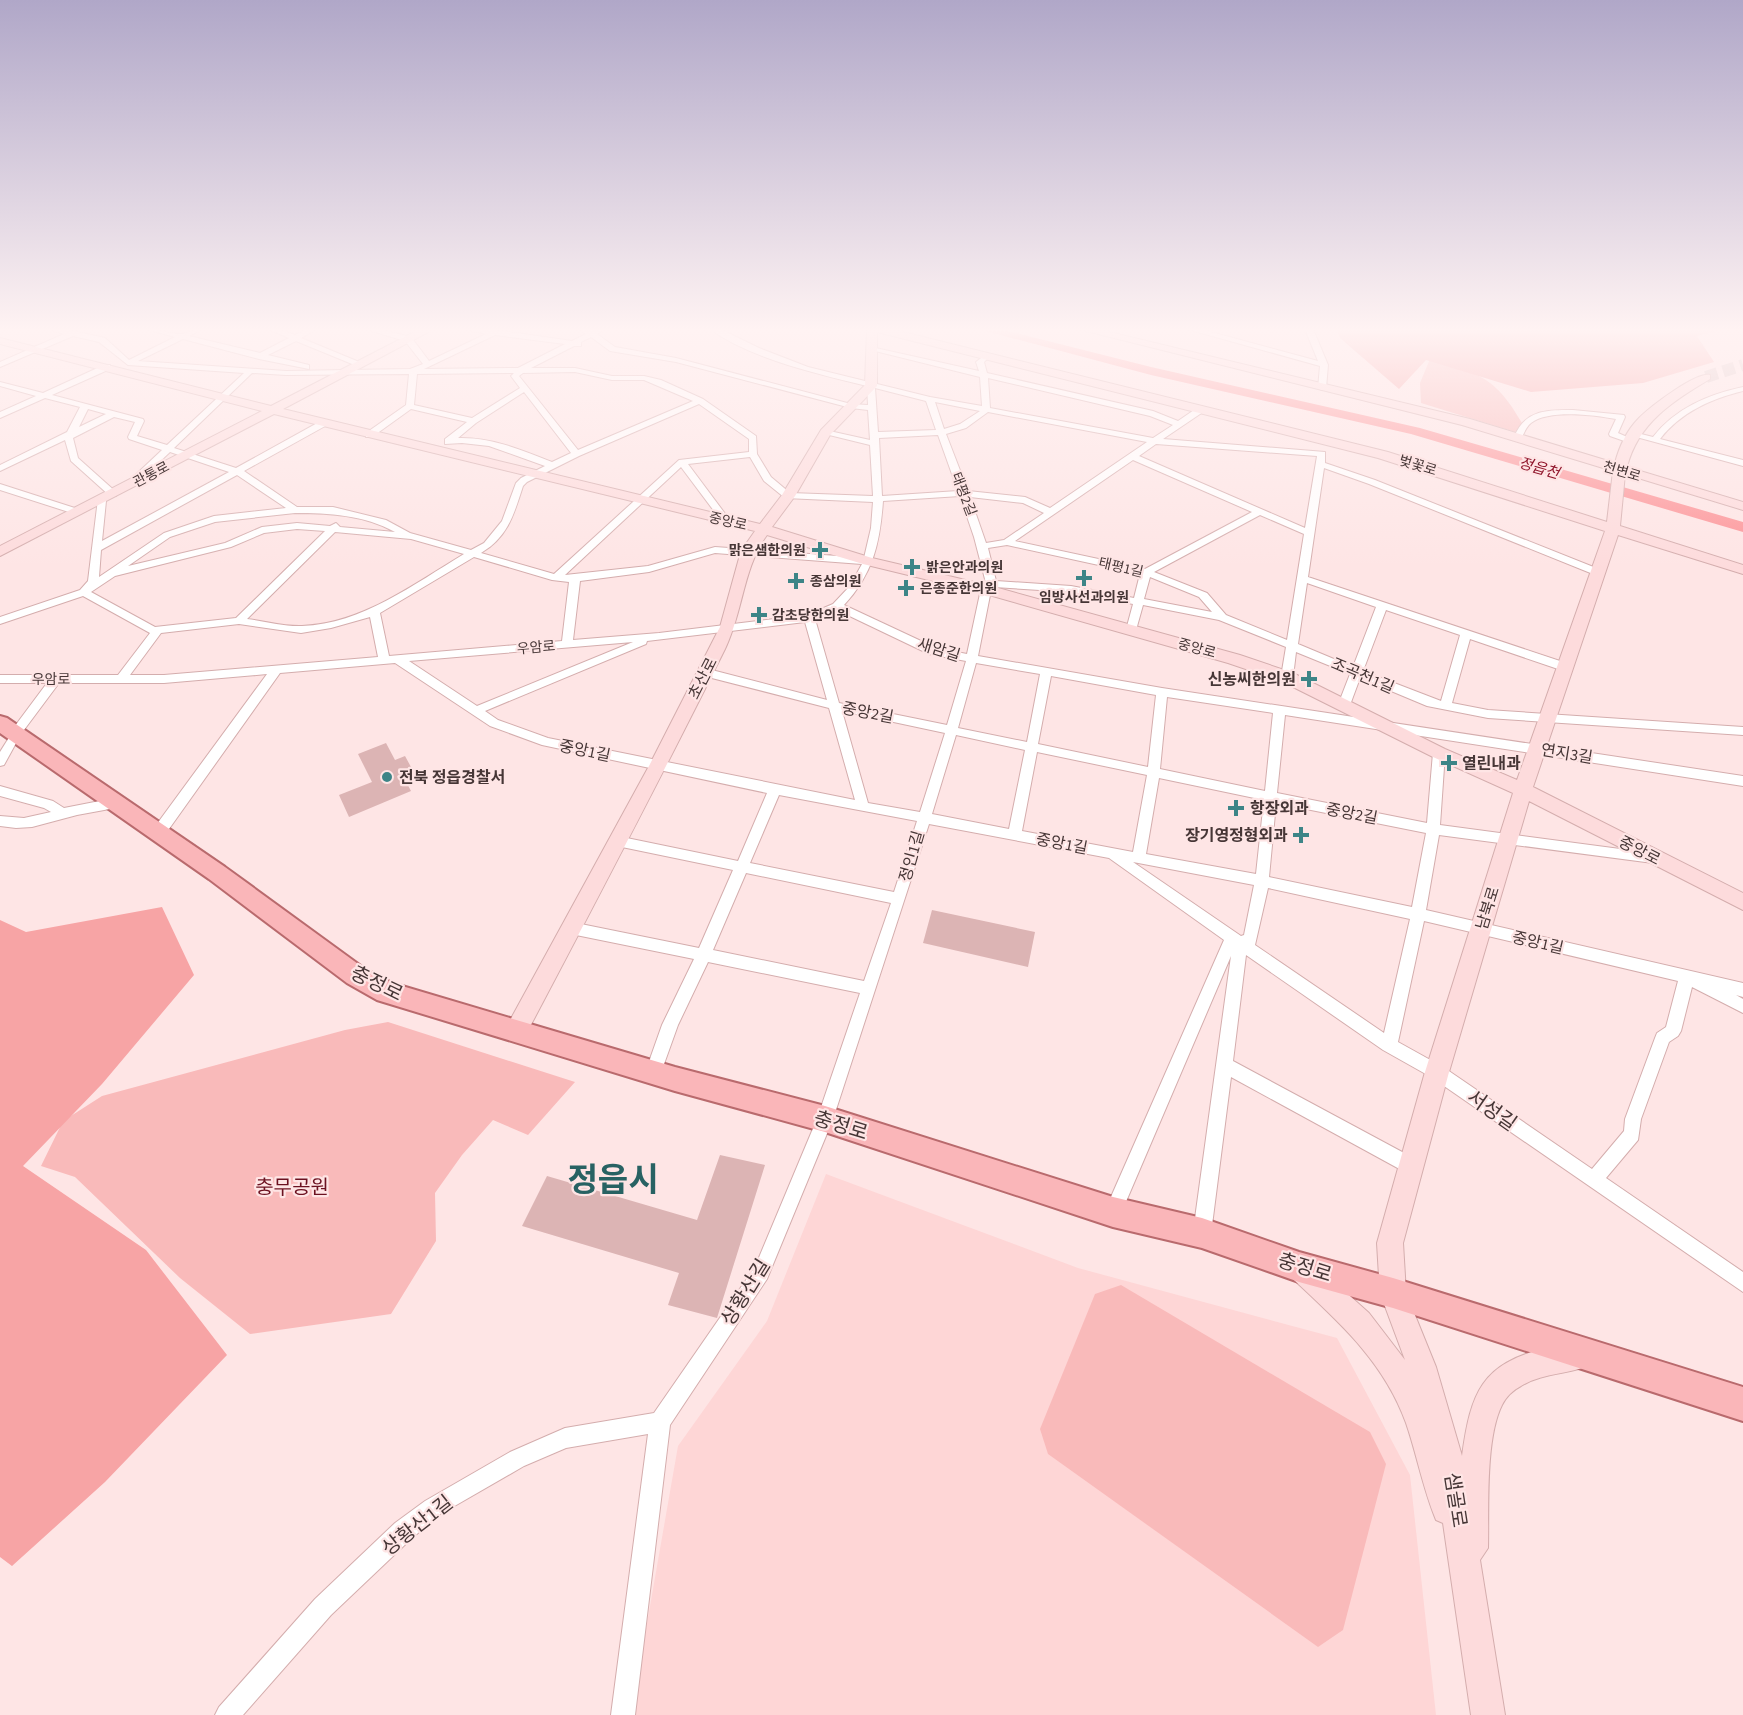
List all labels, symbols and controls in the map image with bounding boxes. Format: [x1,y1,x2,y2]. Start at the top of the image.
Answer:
street label: 벚꽃로 [1396,451,1439,481]
water label: 정읍천 [1516,453,1564,485]
street label: 관통로 [130,457,173,493]
street label: 천변로 [1600,457,1643,487]
street label: 태평2길 [946,469,981,519]
street label: 중앙로 [707,508,749,536]
place label: 맑은샘한의원 [729,541,806,561]
marker: 맑은샘한의원 [811,541,829,559]
street label: 태평1길 [1096,553,1145,583]
marker: 밝은안과의원 [903,558,921,576]
place label: 밝은안과의원 [926,558,1003,578]
marker: 임방사선과의원 [1075,569,1093,587]
marker: 종삼의원 [787,572,805,590]
place label: 종삼의원 [810,572,862,592]
marker: 은종준한의원 [897,579,915,597]
place label: 은종준한의원 [920,579,997,599]
place label: 임방사선과의원 [1039,588,1129,608]
marker: 감초당한의원 [750,606,768,624]
place label: 감초당한의원 [772,606,849,626]
street label: 새암길 [914,633,963,667]
street label: 중앙로 [1175,634,1218,664]
street label: 우암로 [516,636,556,660]
street label: 조곡천1길 [1328,653,1398,699]
street label: 초산로 [683,654,723,703]
place label: 신농씨한의원 [1208,669,1296,691]
street label: 우암로 [32,670,70,690]
marker: 신농씨한의원 [1300,670,1318,688]
street label: 중앙2길 [840,697,895,729]
street label: 중앙1길 [557,735,613,767]
street label: 연지3길 [1539,739,1594,769]
place label: 열린내과 [1462,753,1521,775]
marker: 열린내과 [1440,754,1458,772]
place label: 전북 정읍경찰서 [399,767,505,789]
marker: 전북 정읍경찰서 [380,770,394,784]
place label: 항장외과 [1250,798,1309,820]
street label: 중앙2길 [1324,798,1379,830]
marker: 항장외과 [1227,799,1245,817]
place label: 장기영정형외과 [1185,825,1288,847]
marker: 장기영정형외과 [1292,826,1310,844]
street label: 정인1길 [894,828,930,884]
street label: 중앙1길 [1034,828,1089,860]
street label: 중앙로 [1615,831,1664,871]
street label: 남북로 [1471,884,1505,933]
street label: 중앙1길 [1510,926,1566,960]
street label: 충정로 [346,959,408,1009]
street label: 서성길 [1461,1084,1522,1138]
street label: 충정로 [810,1104,871,1147]
district label: 정읍시 [567,1157,659,1204]
park label: 충무공원 [255,1174,329,1202]
street label: 충정로 [1274,1246,1335,1289]
street label: 상황산길 [714,1254,777,1331]
street label: 샘골로 [1437,1471,1473,1530]
street label: 상황산1길 [376,1489,459,1563]

